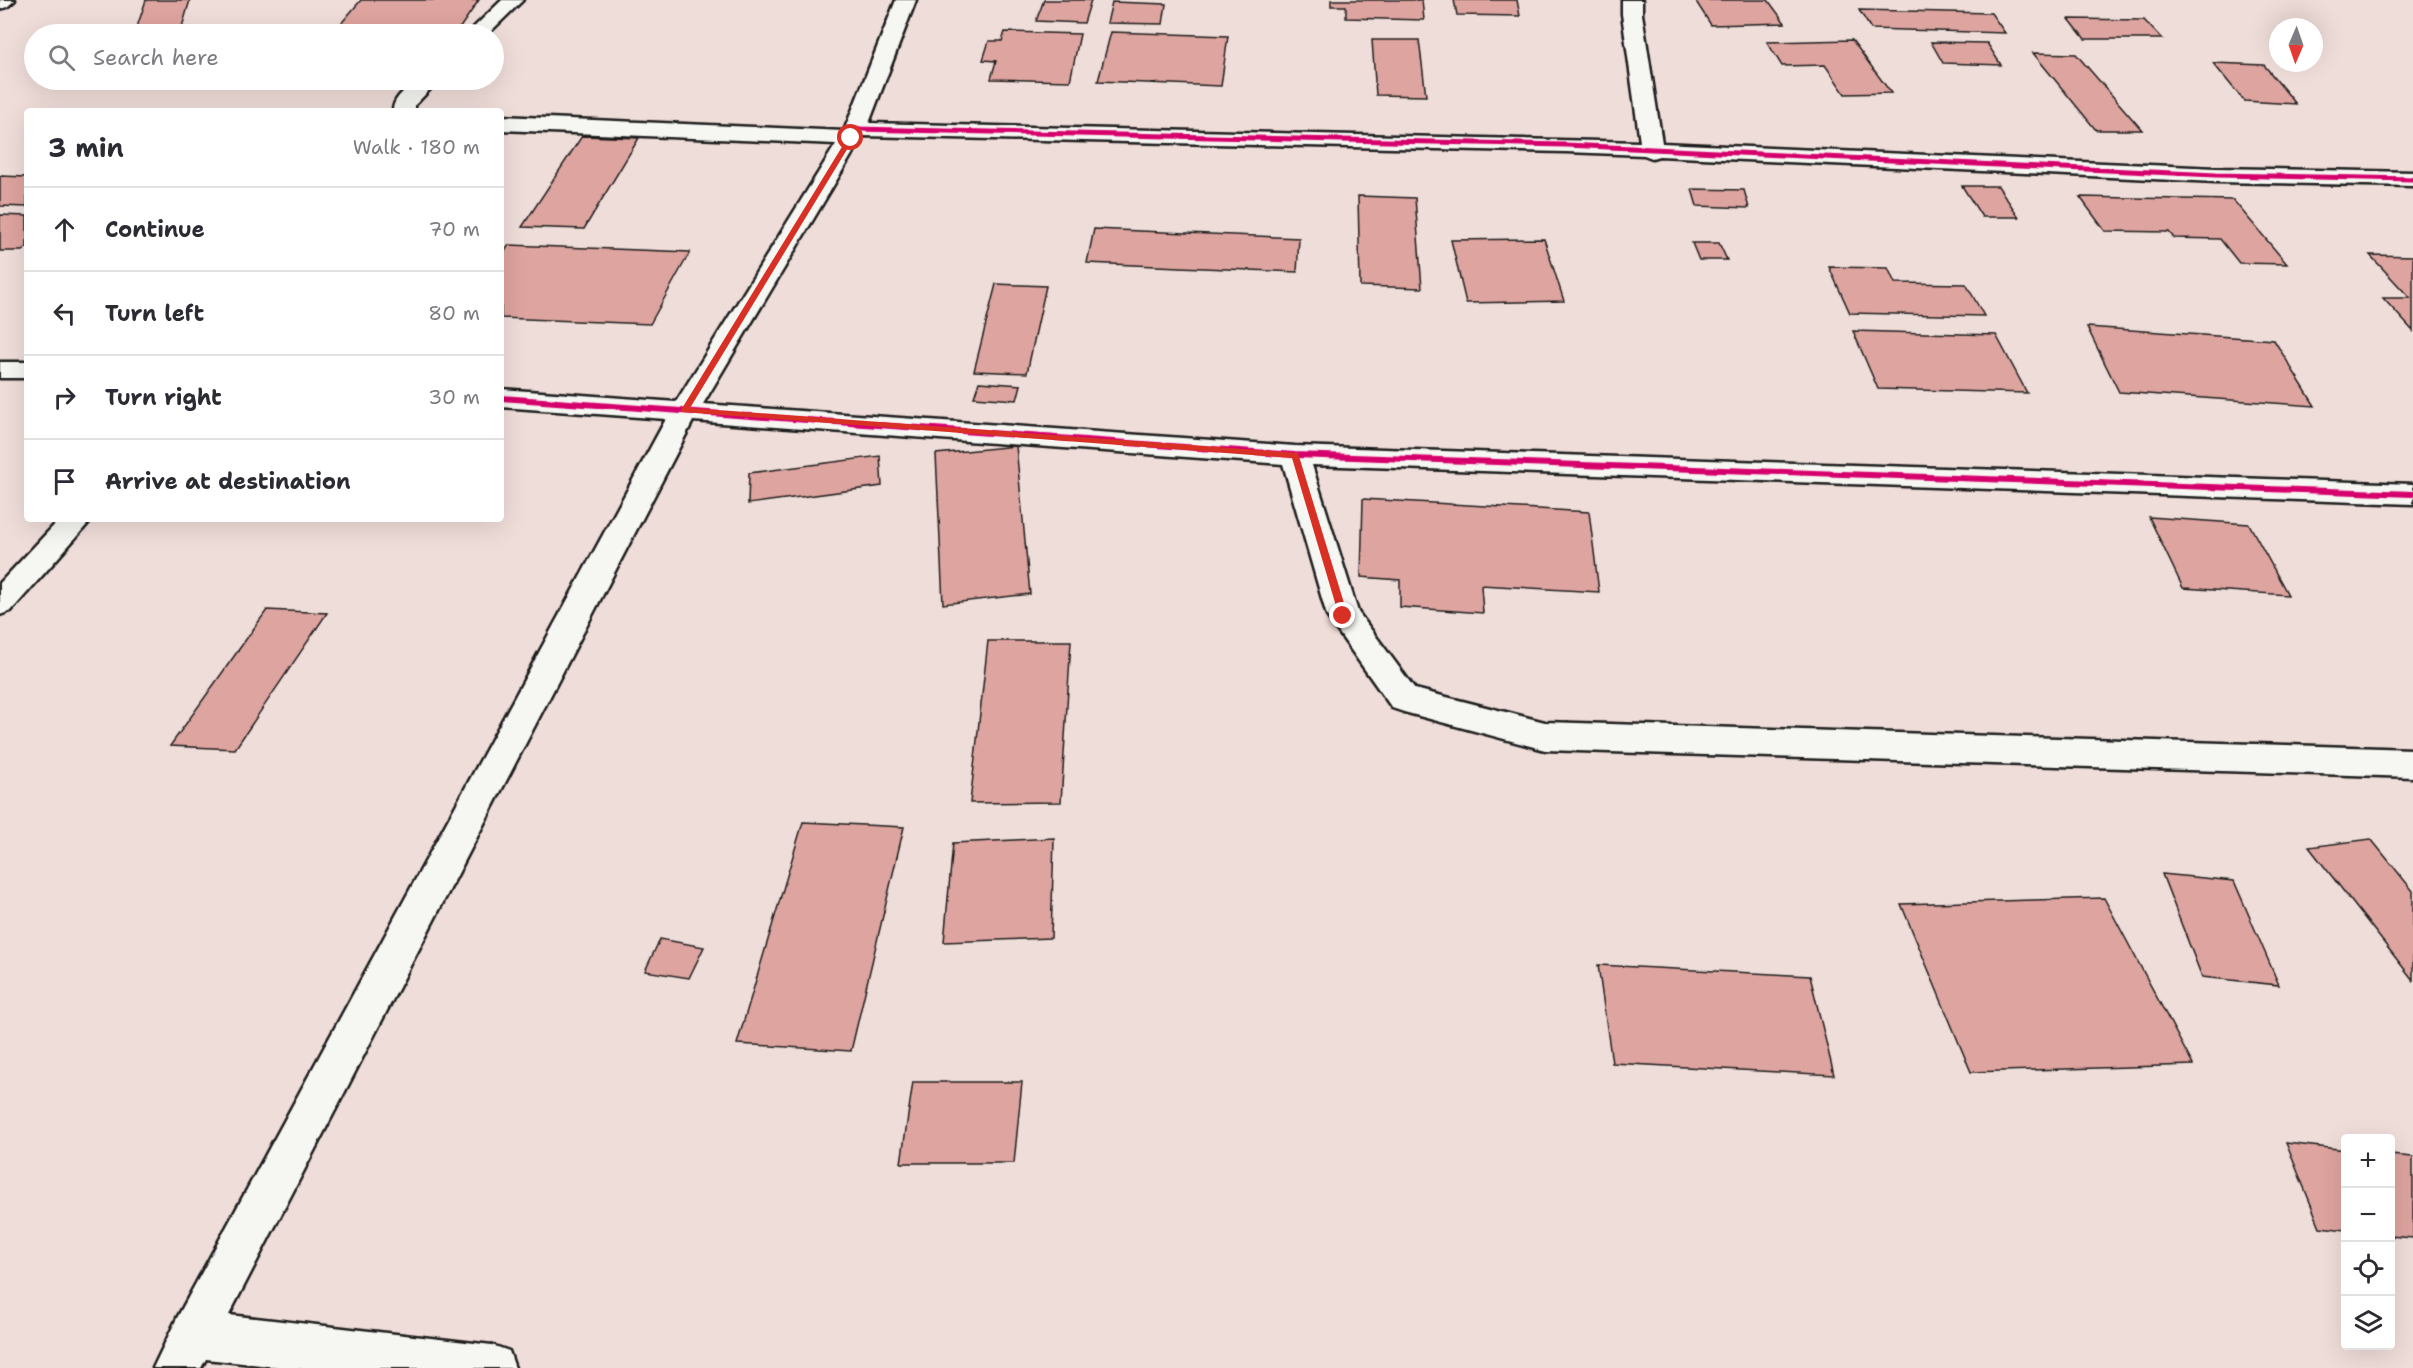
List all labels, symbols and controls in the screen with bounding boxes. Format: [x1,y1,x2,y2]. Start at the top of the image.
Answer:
north arrow [2269,18,2323,72]
search box [24,24,504,90]
icon: search [45,41,78,74]
text: Search here [93,43,219,72]
route start [837,124,863,150]
text: 3 min [48,130,124,165]
text: Walk · 180 m [353,134,480,160]
icon: ahead [48,213,81,246]
text: Continue [105,215,205,244]
text: 70 m [428,216,480,242]
icon: left [48,297,81,330]
text: Turn left [105,299,204,328]
text: 80 m [428,300,480,326]
icon: right [48,381,81,414]
text: Turn right [105,383,222,412]
text: 30 m [428,384,480,410]
icon: arrive [48,465,81,498]
text: Arrive at destination [105,467,351,496]
route end [1329,602,1355,628]
map controls [2341,1134,2395,1350]
button: + [2341,1134,2395,1188]
button: − [2341,1188,2395,1242]
button: locate [2341,1242,2395,1296]
button: layers [2341,1296,2395,1350]

